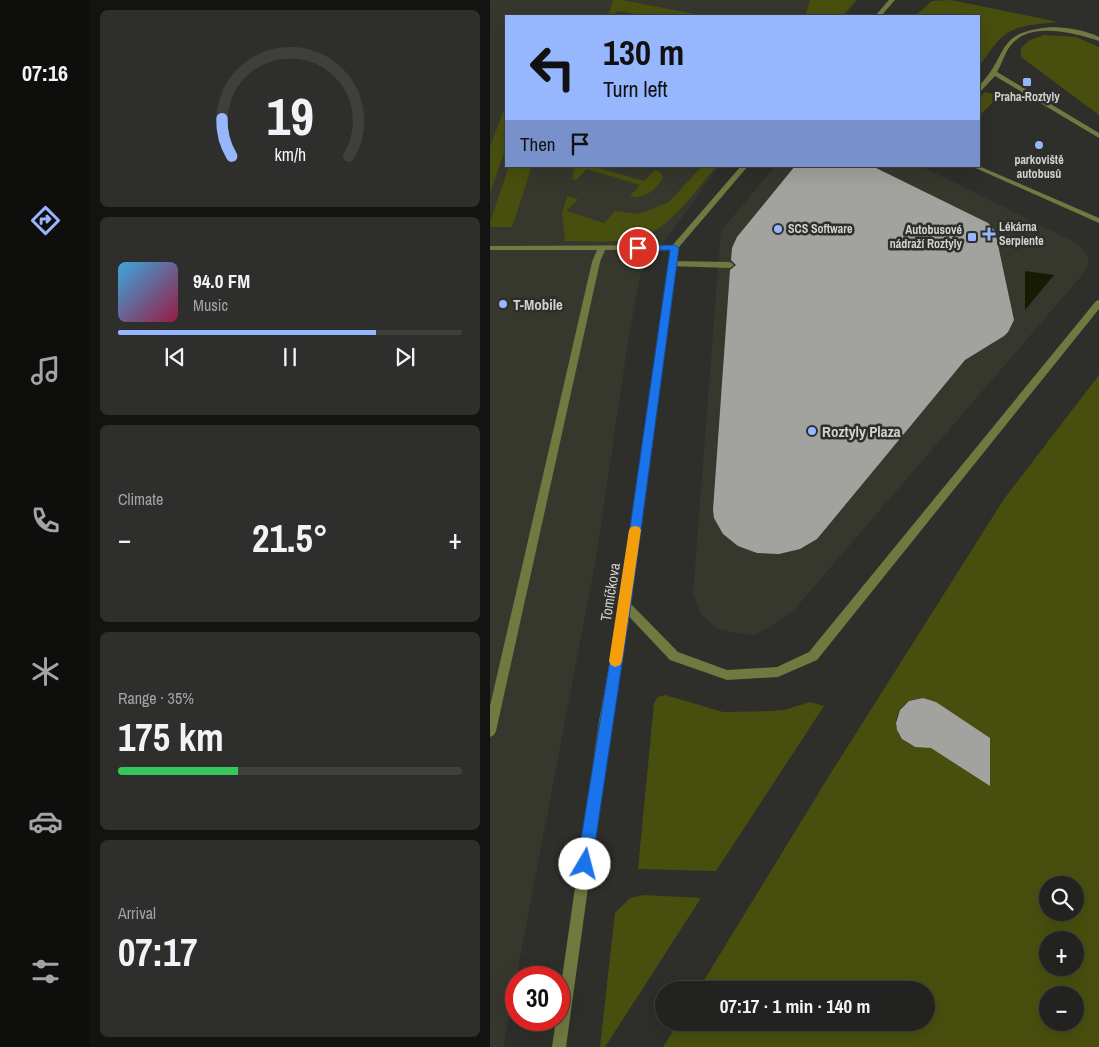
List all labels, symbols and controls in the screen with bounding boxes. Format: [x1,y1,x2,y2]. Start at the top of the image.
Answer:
text: 130 m [603,29,684,76]
icon: left [520,35,585,100]
text: 07:16 [22,58,68,88]
text: Turn left [603,74,668,104]
marker: Praha-Roztyly [1021,76,1033,88]
text: 19 [266,81,314,151]
place label: Praha-Roztyly [994,89,1060,105]
icon: arrive [566,130,594,158]
text: Then [520,131,556,157]
marker: parkoviště autobusů [1033,139,1045,151]
text: km/h [274,143,306,167]
place label: parkoviště autobusů [1014,152,1064,182]
icon: directions [28,203,63,238]
place label: Lékárna Serpiente [999,219,1044,249]
place label: SCS Software [788,221,853,237]
place label: Autobusové nádraží Roztyly [890,222,963,252]
marker: SCS Software [772,223,784,235]
pin [617,227,659,269]
marker: Lékárna Serpiente [983,228,995,240]
marker: Autobusové nádraží Roztyly [966,231,978,243]
icon: arrive [624,234,652,262]
text: 94.0 FM [193,268,250,294]
text: Music [193,294,228,316]
place label: T-Mobile [513,294,563,315]
marker: T-Mobile [497,298,509,310]
icon: previous [161,343,189,371]
icon: pause [276,343,304,371]
icon: next [391,343,419,371]
icon: music [28,353,63,388]
place label: Roztyly Plaza [822,421,901,442]
marker: Roztyly Plaza [806,425,818,437]
text: Climate [118,488,163,510]
icon: phone [28,503,63,538]
text: 21.5° [252,513,328,564]
text: − [118,520,131,558]
text: + [449,520,462,558]
street label: Tomíčkova [595,561,625,623]
icon: climate [28,654,63,689]
text: Range · 35% [118,687,194,709]
text: 175 km [118,712,224,763]
icon: car [28,804,63,839]
position arrow [558,837,610,889]
map controls [1039,876,1084,1031]
button: search [1039,876,1084,921]
text: Arrival [118,902,156,924]
text: 07:17 [118,927,198,978]
button: + [1039,931,1084,976]
icon: filters [28,954,63,989]
speed limit sign: 30 [505,966,570,1031]
button: − [1039,986,1084,1031]
text: 07:17 · 1 min · 140 m [720,993,870,1019]

